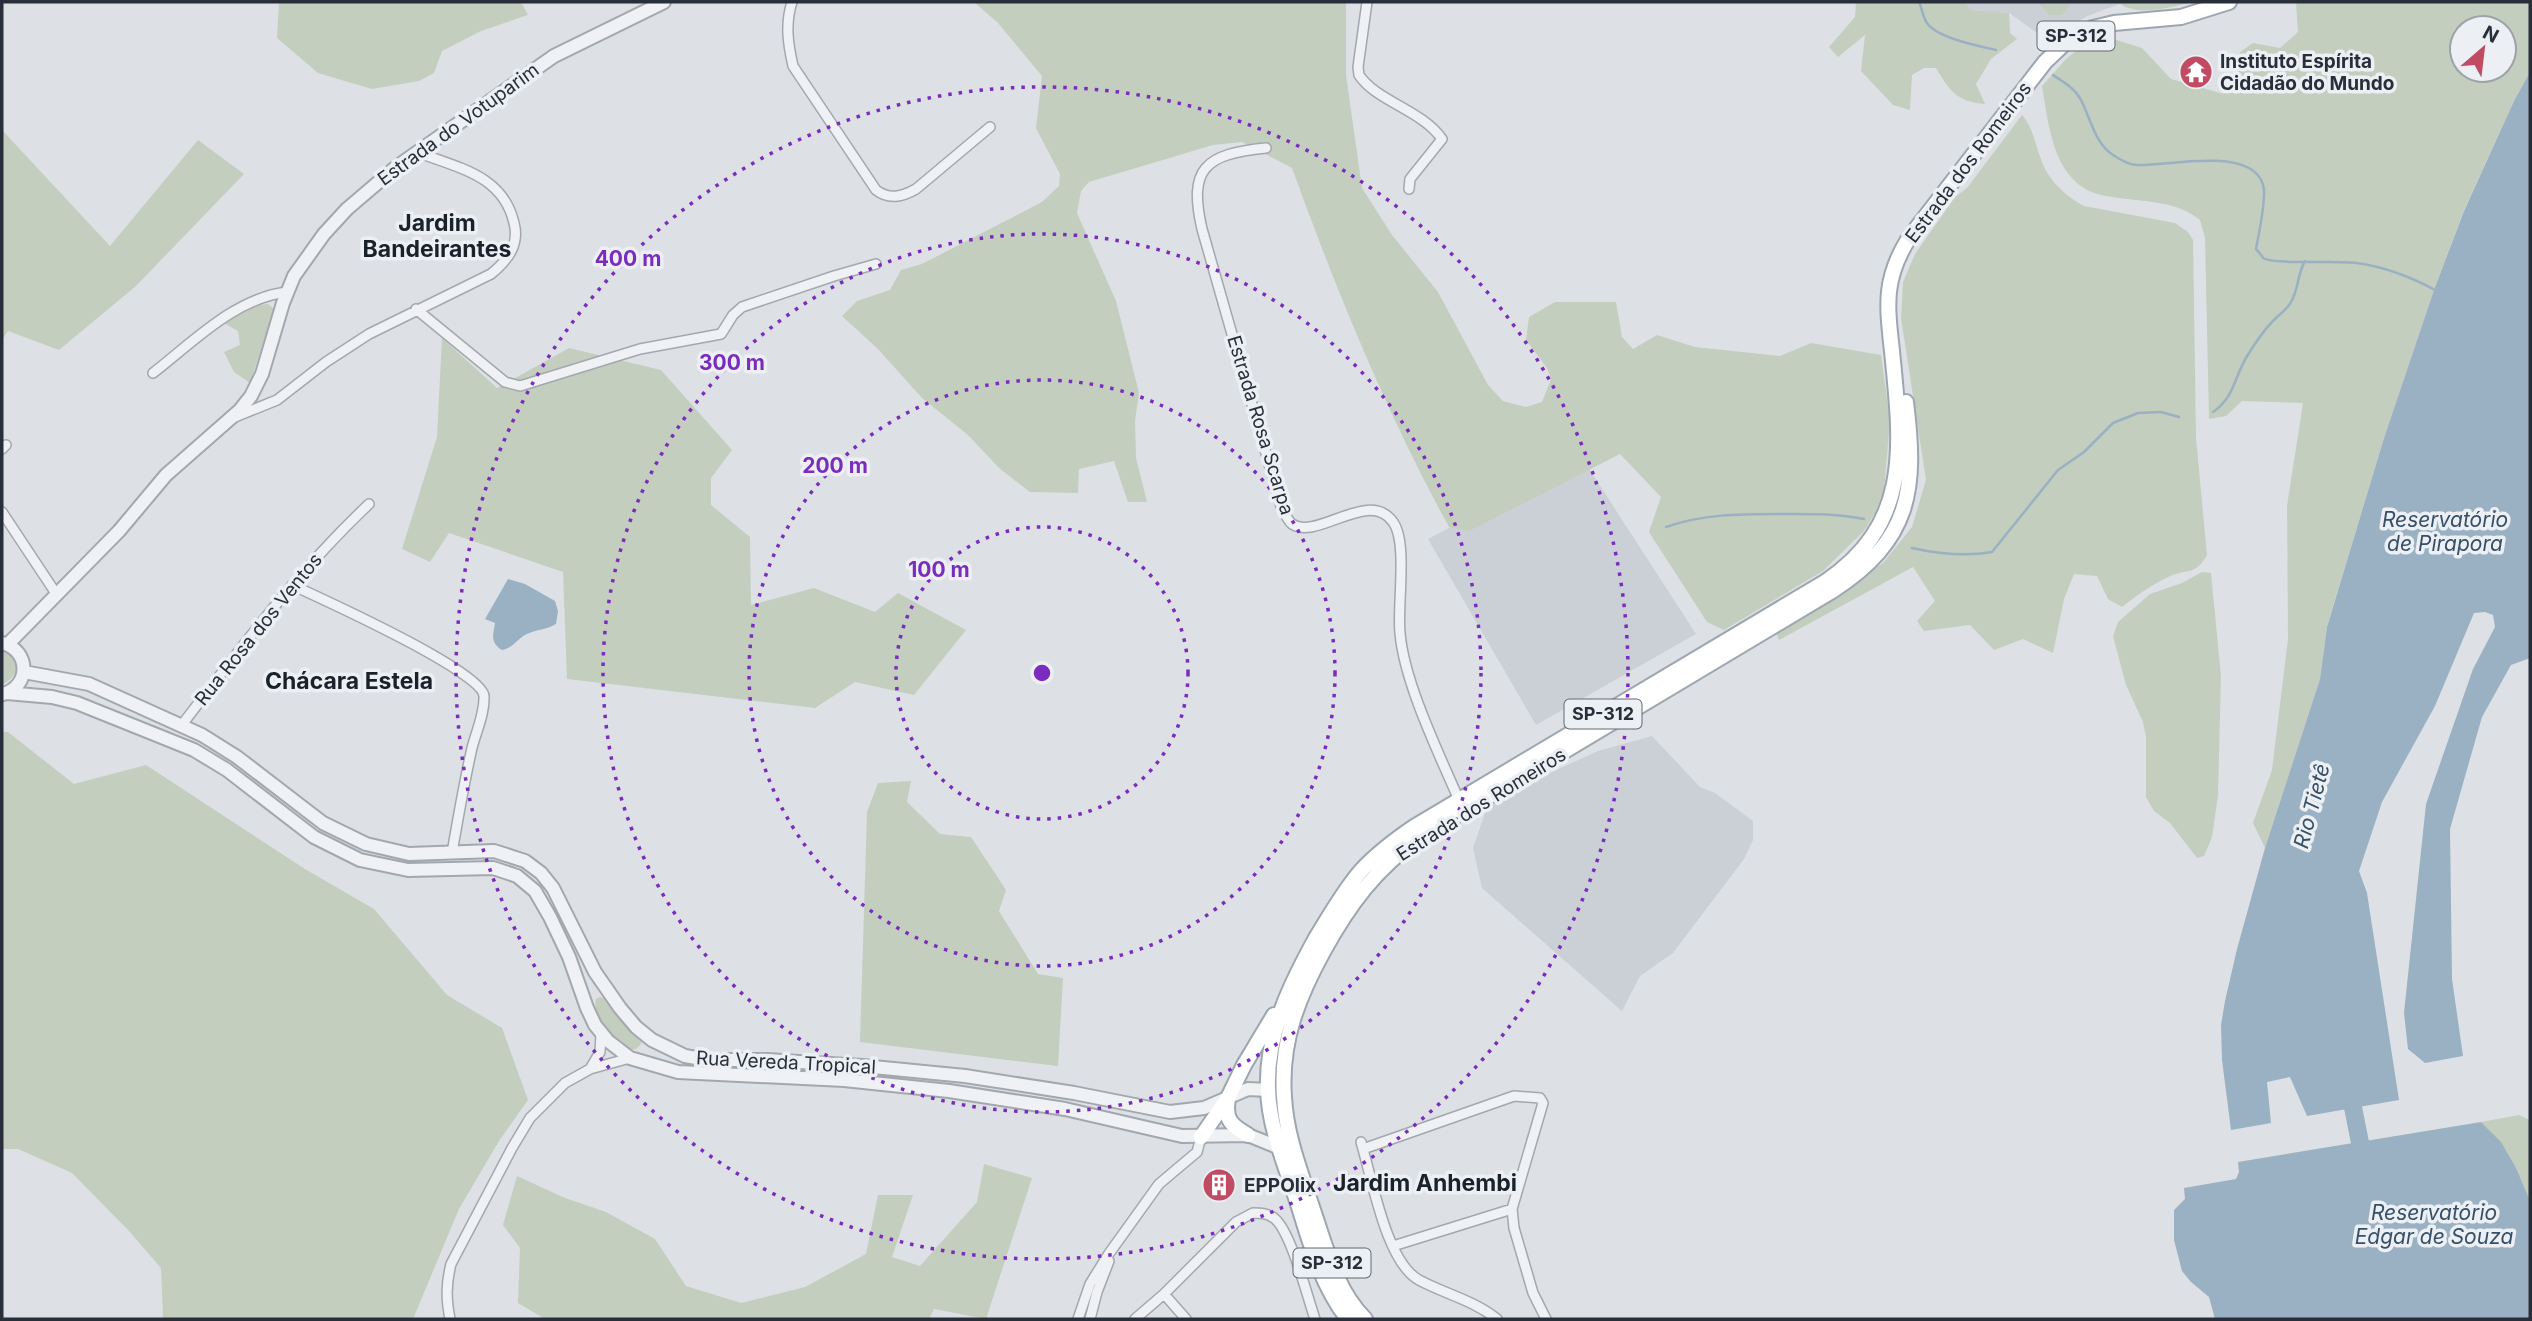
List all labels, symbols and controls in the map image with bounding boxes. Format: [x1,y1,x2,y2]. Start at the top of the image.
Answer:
north arrow [2448,14,2518,84]
text: N [2479,21,2503,48]
road number: SP-312 [2038,22,2114,51]
place label: Instituto Espírita Cidadão do Mundo [2220,50,2395,95]
temple icon: Instituto Espírita Cidadão do Mundo [2177,53,2215,91]
street label: Estrada do Votuparim [373,58,543,191]
street label: Estrada dos Romeiros [1900,77,2036,247]
district label: Jardim Bandeirantes [363,209,512,263]
text: 400 m [595,246,661,271]
street label: Estrada Rosa Scarpa [1222,333,1299,518]
text: 300 m [699,350,765,375]
text: 200 m [802,453,868,478]
water label: Reservatório de Pirapora [2382,507,2508,556]
street label: Rua Rosa dos Ventos [190,549,327,710]
text: 100 m [908,557,970,582]
centre of rings [1030,661,1054,685]
district label: Chácara Estela [265,667,433,695]
road number: SP-312 [1564,700,1642,728]
street label: Estrada dos Romeiros [1392,743,1570,866]
water label: Rio Tietê [2288,761,2335,851]
street label: Rua Vereda Tropical [695,1046,877,1079]
building icon: EPPOlix [1200,1166,1238,1204]
district label: Jardim Anhembi [1333,1169,1517,1197]
place label: EPPOlix [1244,1174,1316,1197]
water label: Reservatório Edgar de Souza [2355,1200,2513,1249]
road number: SP-312 [1294,1248,1370,1278]

